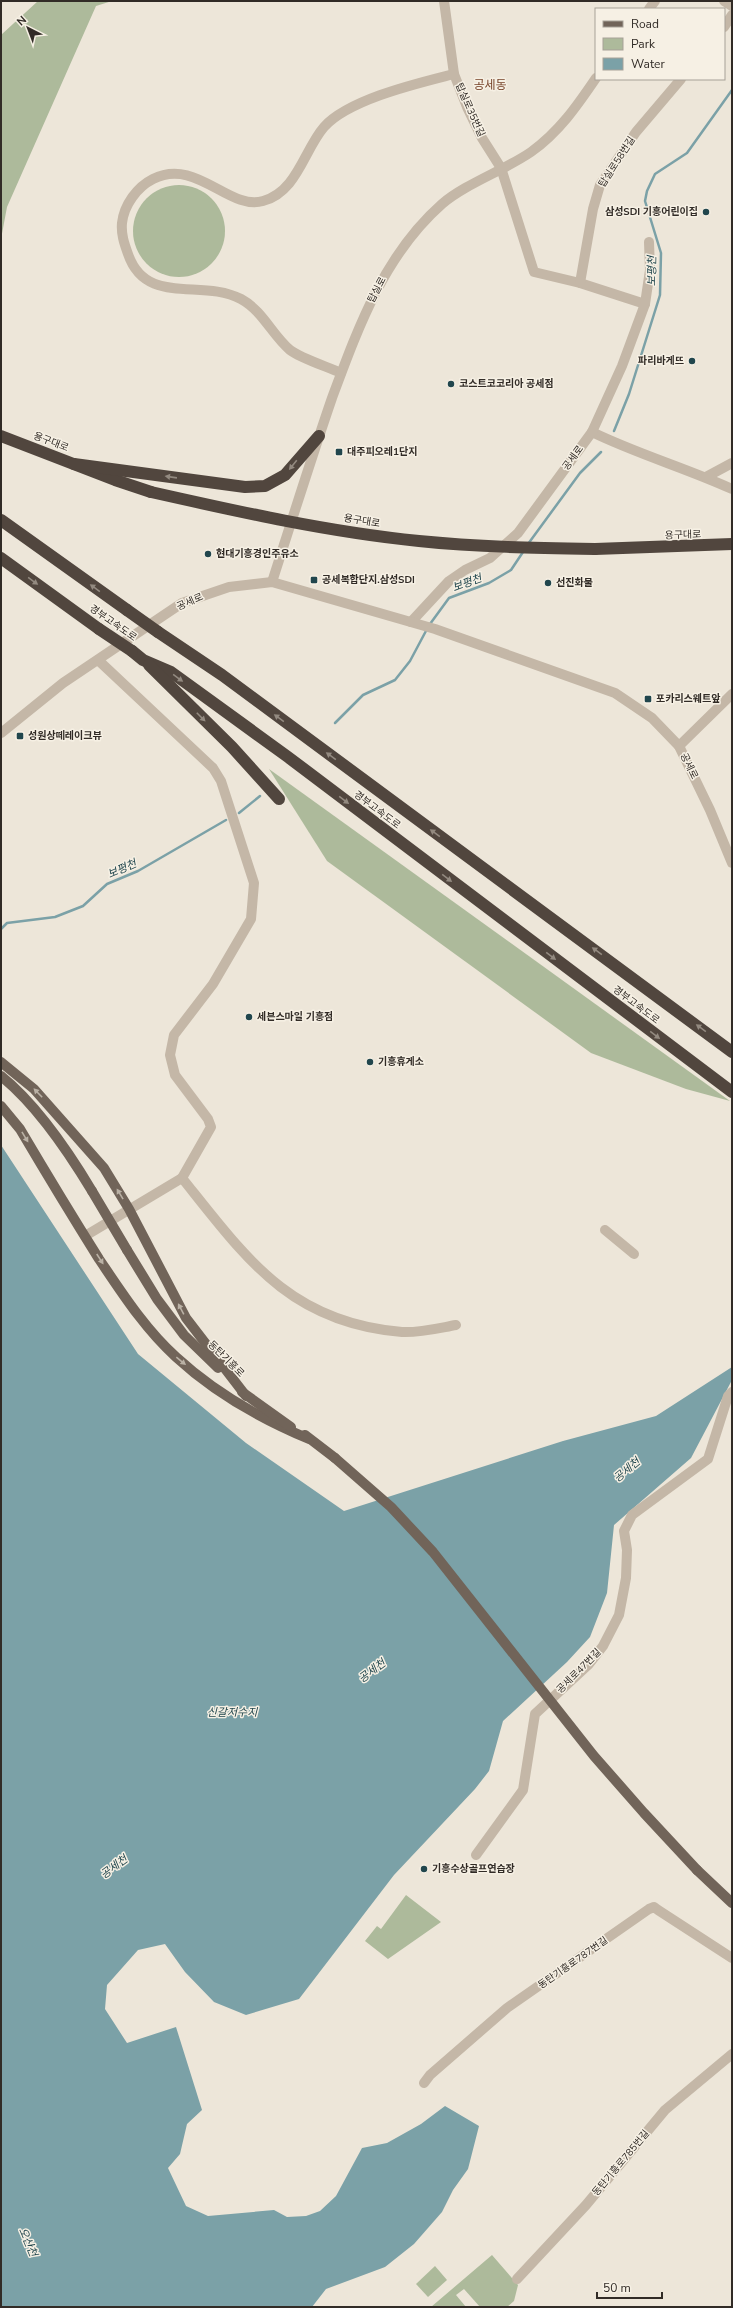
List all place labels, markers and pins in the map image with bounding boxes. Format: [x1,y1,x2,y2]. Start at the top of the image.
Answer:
place label: 삼성SDI 기흥어린이집 [605,205,698,219]
marker: 삼성SDI 기흥어린이집 [701,207,711,217]
place label: 파리바게뜨 [638,354,684,368]
marker: 파리바게뜨 [687,356,697,366]
place label: 코스트코코리아 공세점 [459,377,554,391]
marker: 코스트코코리아 공세점 [446,379,456,389]
place label: 대주피오레1단지 [347,445,417,459]
marker: 대주피오레1단지 [334,447,344,457]
place label: 현대기흥경인주유소 [216,547,299,561]
marker: 현대기흥경인주유소 [203,549,213,559]
place label: 공세복합단지.삼성SDI [322,573,415,587]
marker: 공세복합단지.삼성SDI [309,575,319,585]
place label: 선진화물 [556,576,593,590]
marker: 선진화물 [543,578,553,588]
place label: 포카리스웨트앞 [656,692,720,706]
marker: 포카리스웨트앞 [643,694,653,704]
place label: 성원상떼레이크뷰 [28,729,102,743]
marker: 성원상떼레이크뷰 [15,731,25,741]
place label: 세븐스마일 기흥점 [257,1010,333,1024]
marker: 세븐스마일 기흥점 [244,1012,254,1022]
place label: 기흥휴게소 [378,1055,424,1069]
marker: 기흥휴게소 [365,1057,375,1067]
place label: 기흥수상골프연습장 [432,1862,515,1876]
marker: 기흥수상골프연습장 [419,1864,429,1874]

